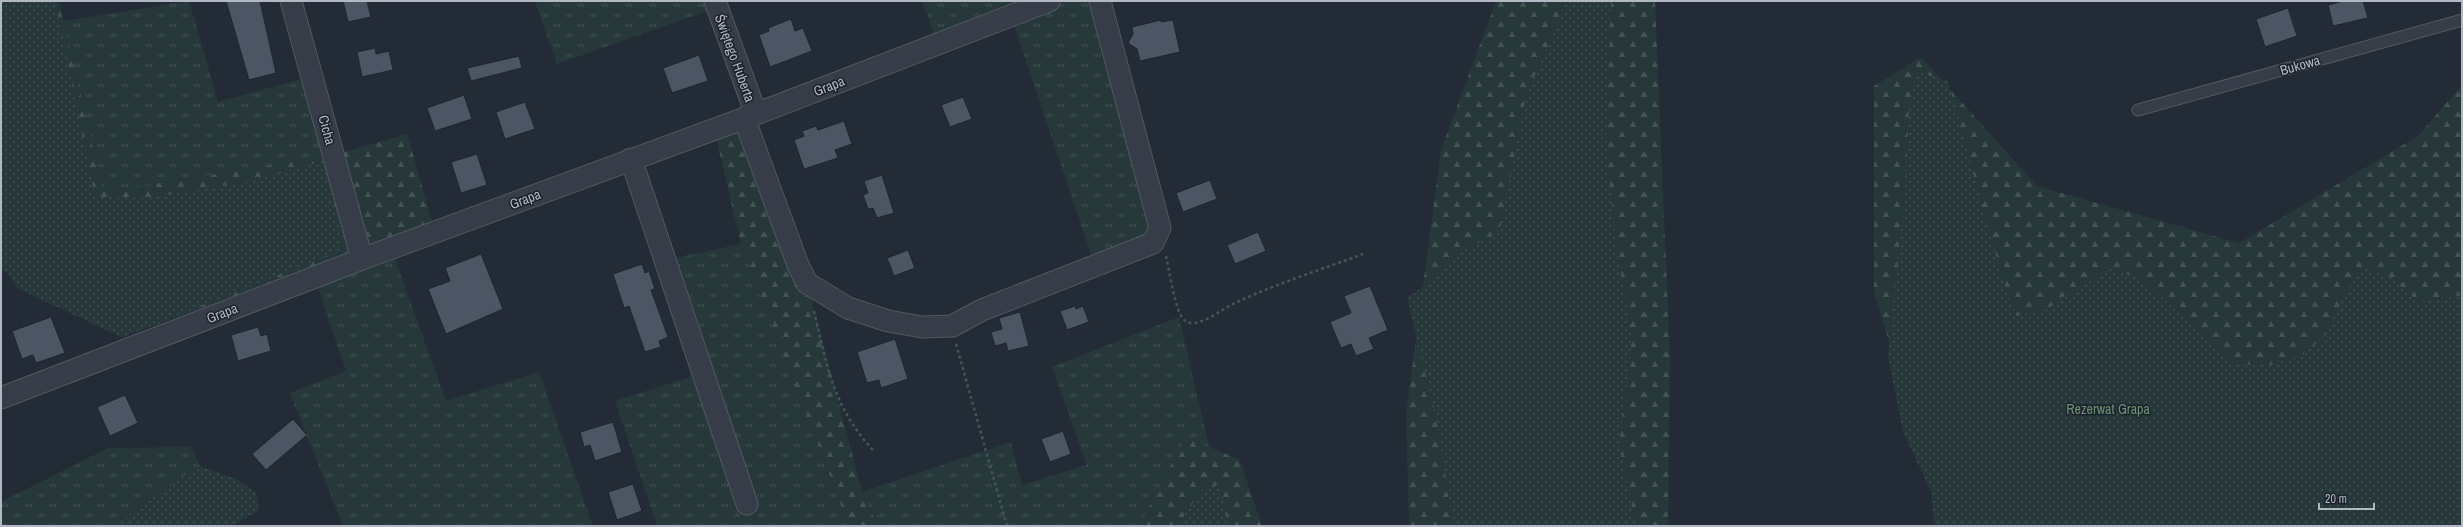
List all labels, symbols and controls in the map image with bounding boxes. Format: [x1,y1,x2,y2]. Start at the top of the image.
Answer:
street label: Świętego Huberta [711,12,759,105]
street label: Bukowa [2278,51,2323,79]
street label: Grapa [811,71,848,100]
street label: Cicha [314,113,340,147]
street label: Grapa [507,185,544,213]
street label: Grapa [204,299,241,327]
park label: Rezerwat Grapa [2066,400,2150,418]
scale bar [2319,485,2374,511]
text: 20 m [2325,491,2347,507]

